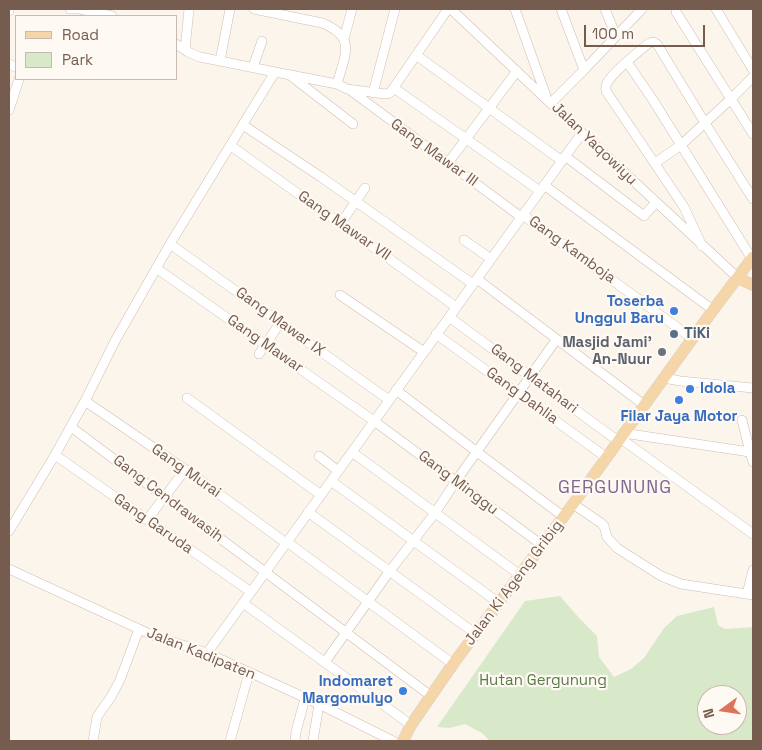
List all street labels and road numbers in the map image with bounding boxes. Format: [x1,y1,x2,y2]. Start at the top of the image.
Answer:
street label: Jalan Yaqowiyu [548,99,640,189]
street label: Gang Mawar III [387,115,481,191]
street label: Gang Mawar VII [294,187,394,265]
street label: Gang Kamboja [525,212,619,288]
street label: Gang Mawar IX [232,284,328,360]
street label: Gang Mawar [223,311,307,377]
street label: Gang Matahari [487,340,581,418]
street label: Gang Dahlia [482,364,562,428]
street label: Gang Murai [148,440,224,502]
street label: Gang Minggu [414,447,502,519]
street label: Gang Cendrawasih [109,452,227,546]
street label: Gang Garuda [110,490,196,558]
street label: Jalan Ki Ageng Gribig [461,517,567,649]
street label: Jalan Kadipaten [144,624,258,684]

